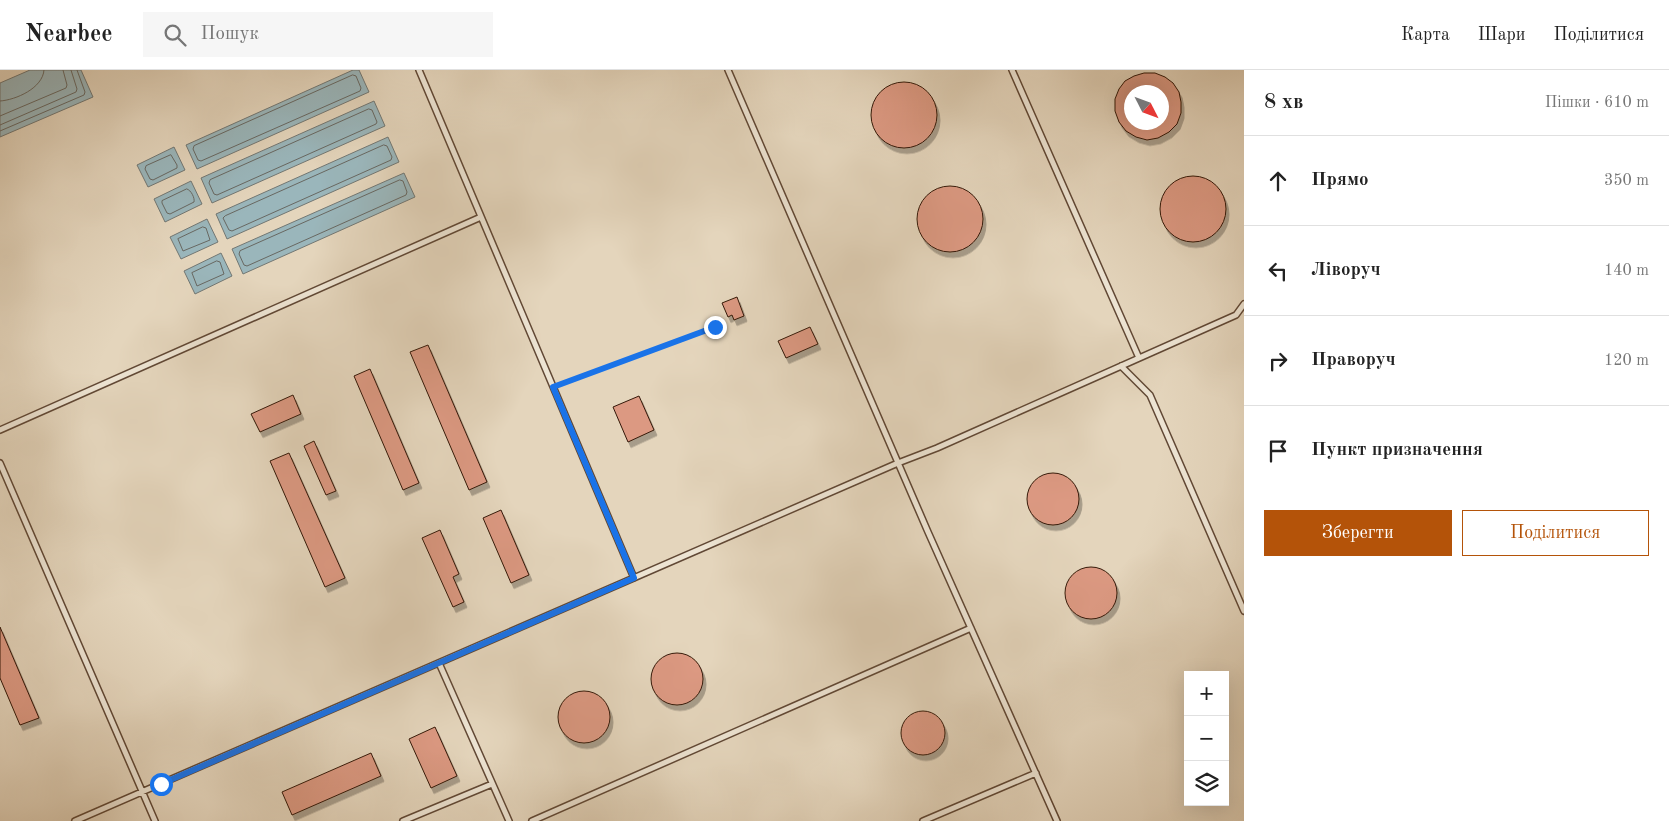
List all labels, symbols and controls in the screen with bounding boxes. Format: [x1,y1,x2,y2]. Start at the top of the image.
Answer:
search box [143,12,493,57]
icon: search [161,21,189,49]
text: Nearbee [25,23,113,47]
text: Пошук [201,25,259,44]
text: Карта [1401,26,1450,44]
text: Шари [1478,26,1526,44]
text: Поділитися [1554,26,1644,44]
north arrow [1124,85,1169,130]
text: 8 хв [1264,92,1303,113]
text: Пішки · 610 m [1545,95,1649,111]
icon: ahead [1264,167,1292,195]
text: Прямо [1311,171,1369,190]
text: 350 m [1604,173,1649,189]
icon: left [1264,257,1292,285]
text: Ліворуч [1311,261,1381,280]
text: 140 m [1604,263,1649,279]
route end [704,316,727,339]
icon: right [1264,347,1292,375]
text: Праворуч [1311,351,1396,370]
text: 120 m [1604,353,1649,369]
icon: arrive [1264,437,1292,465]
text: Пункт призначення [1311,441,1483,460]
button: Зберегти [1264,510,1452,556]
button: Поділитися [1462,510,1649,556]
map controls [1184,671,1229,806]
button: + [1184,671,1229,716]
button: − [1184,716,1229,761]
button: layers [1184,761,1229,806]
route start [150,773,173,796]

